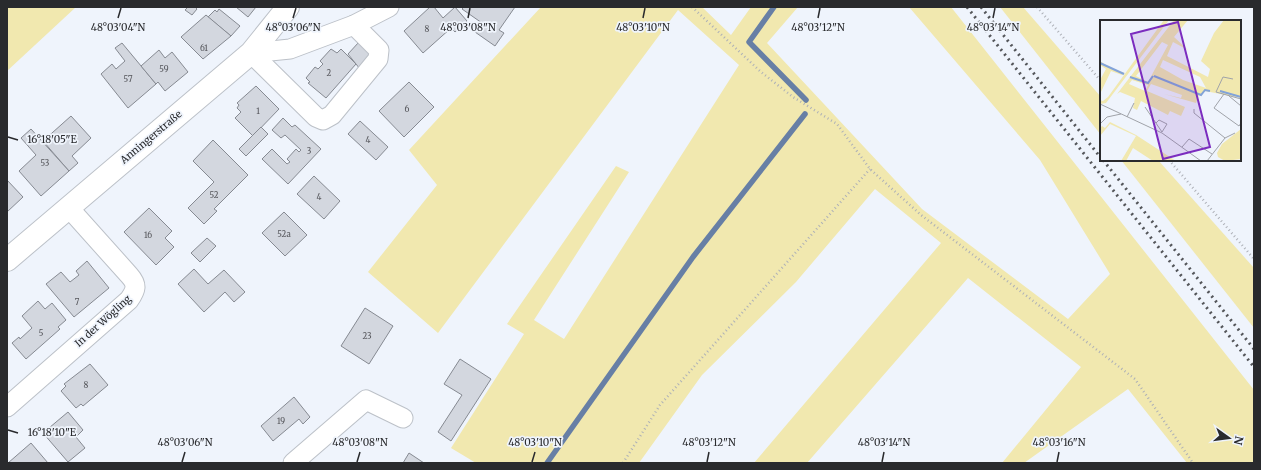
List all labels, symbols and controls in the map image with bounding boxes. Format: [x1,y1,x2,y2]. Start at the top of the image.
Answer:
inset map [1100,20,1241,161]
text: 48°03'04"N [91,21,146,34]
text: 48°03'06"N [266,21,321,34]
text: 48°03'08"N [440,21,496,34]
text: 48°03'10"N [616,21,670,34]
text: 48°03'12"N [791,21,845,34]
text: 48°03'14"N [967,21,1019,34]
house number: 8 [425,24,430,34]
house number: 61 [200,43,208,53]
house number: 59 [159,64,169,74]
house number: 2 [327,68,332,78]
house number: 57 [124,74,133,84]
house number: 6 [405,104,410,114]
house number: 1 [256,106,260,116]
street label: Anningerstraße [117,108,184,167]
text: 16°18'05"E [27,133,77,146]
house number: 4 [366,135,371,145]
house number: 3 [307,146,312,156]
house number: 53 [41,158,50,168]
house number: 52 [209,190,219,200]
house number: 4 [317,192,322,202]
house number: 52a [277,229,291,239]
house number: 16 [144,230,152,240]
street label: In der Wögling [72,292,134,350]
house number: 7 [75,297,80,307]
house number: 5 [39,328,44,338]
house number: 23 [362,331,372,341]
house number: 8 [84,380,89,390]
house number: 19 [277,416,285,426]
north arrow [1209,418,1249,458]
text: 16°18'10"E [28,426,77,439]
text: N [1231,435,1247,447]
text: 48°03'06"N [158,436,213,449]
text: 48°03'08"N [332,436,388,449]
text: 48°03'10"N [508,436,562,449]
text: 48°03'12"N [682,436,736,449]
text: 48°03'14"N [858,436,910,449]
text: 48°03'16"N [1033,436,1086,449]

